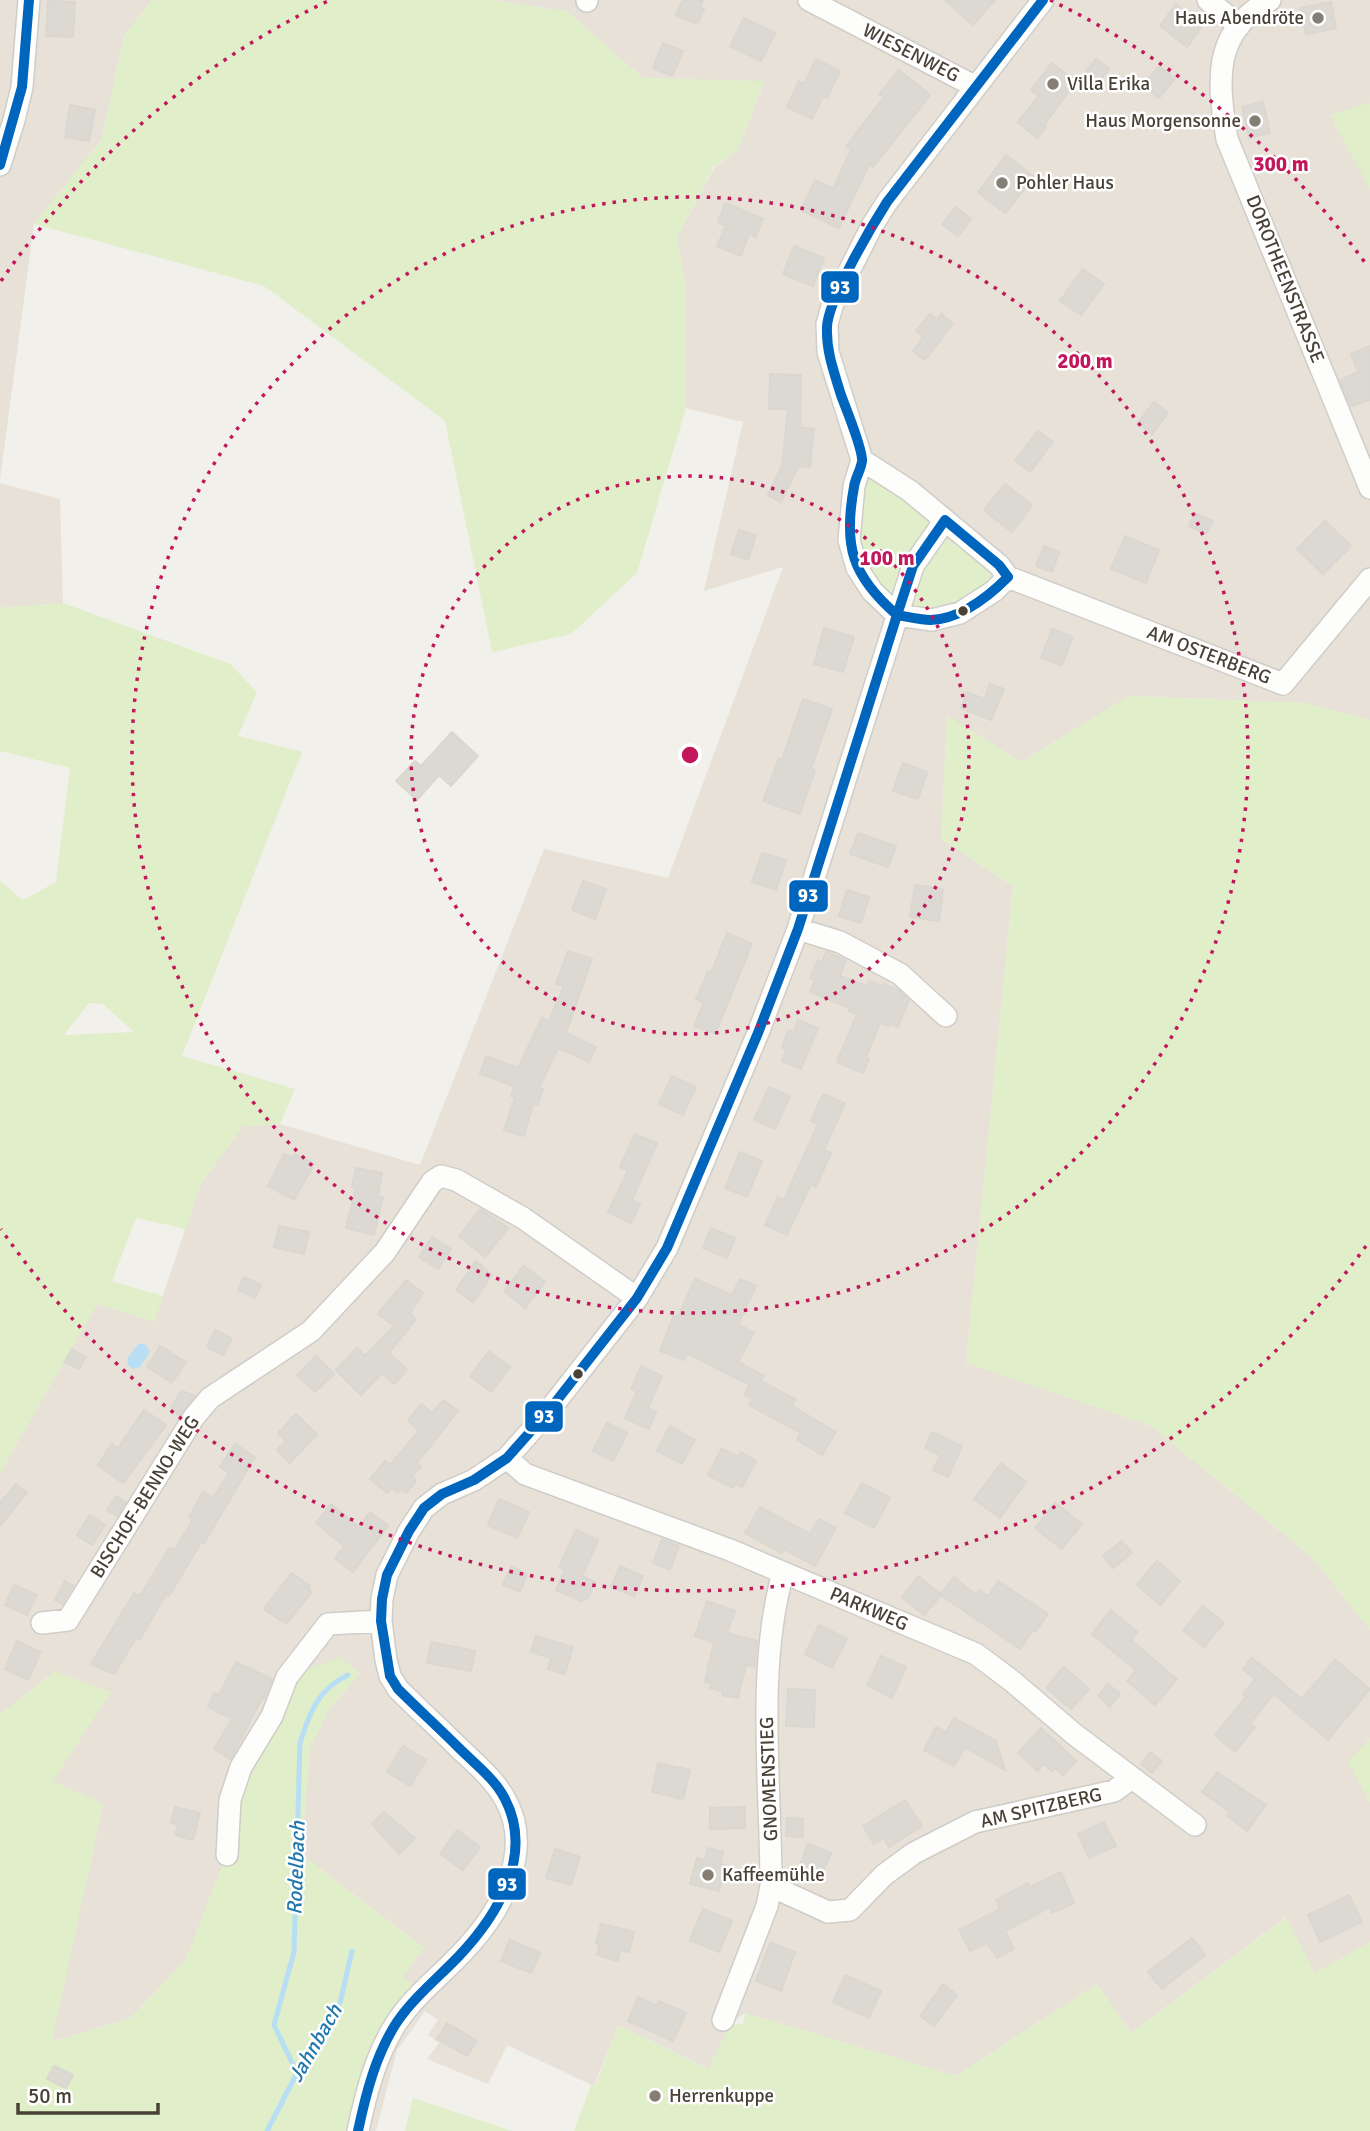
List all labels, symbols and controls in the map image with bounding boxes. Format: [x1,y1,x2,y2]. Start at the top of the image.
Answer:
place label: Haus Abendröte [1175,6,1304,30]
marker: Haus Abendröte [1310,10,1326,26]
street label: WIESENWEG [858,18,964,88]
place label: Villa Erika [1067,72,1150,96]
marker: Villa Erika [1045,76,1061,92]
place label: Haus Morgensonne [1085,109,1241,133]
marker: Haus Morgensonne [1247,113,1263,129]
text: 300 m [1253,151,1309,177]
place label: Pohler Haus [1016,171,1114,195]
marker: Pohler Haus [994,175,1010,191]
street label: DOROTHEENSTRASSE [1240,192,1330,366]
line badge: 93 [820,270,860,304]
text: 93 [830,276,850,300]
text: 200 m [1057,348,1113,374]
text: 100 m [859,545,915,571]
unlabelled marker [956,604,970,618]
street label: AM OSTERBERG [1144,620,1274,690]
centre of rings [678,743,702,767]
line badge: 93 [788,879,829,913]
text: 93 [798,884,818,908]
unlabelled marker [571,1367,585,1381]
line badge: 93 [524,1400,564,1433]
text: 93 [534,1405,554,1429]
street label: BISCHOF-BENNO-WEG [85,1411,205,1583]
street label: PARKWEG [826,1582,912,1636]
street label: GNOMENSTIEG [755,1716,783,1842]
street label: AM SPITZBERG [978,1782,1104,1834]
water label: Rodelbach [281,1820,311,1915]
place label: Kaffeemühle [722,1863,825,1887]
line badge: 93 [487,1867,527,1901]
marker: Kaffeemühle [700,1867,716,1883]
text: 93 [497,1873,517,1897]
water label: Jahnbach [282,1999,348,2086]
scale bar [18,2072,158,2116]
text: 50 m [28,2083,72,2109]
place label: Herrenkuppe [669,2084,774,2108]
marker: Herrenkuppe [647,2088,663,2104]

